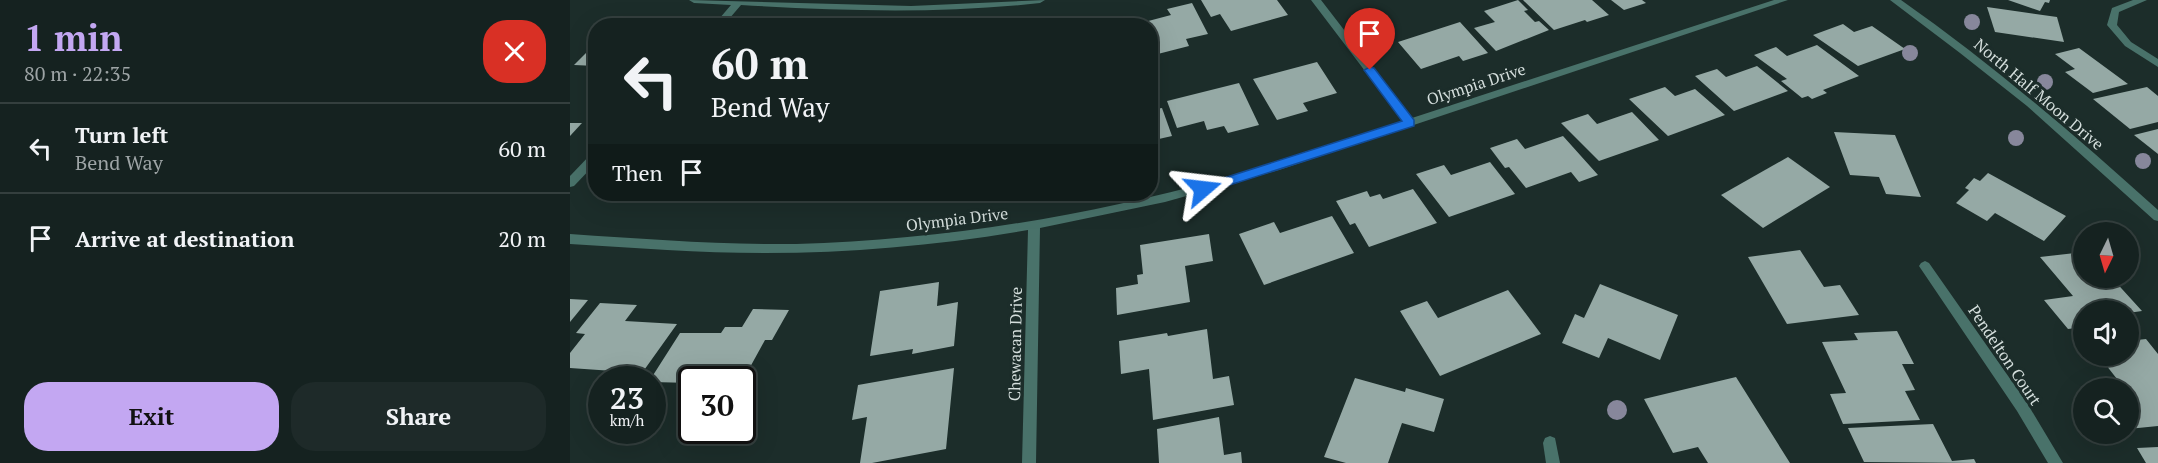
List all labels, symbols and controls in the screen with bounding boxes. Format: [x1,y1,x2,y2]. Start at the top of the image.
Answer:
pin [1344,8,1395,70]
text: 1 min [24,14,122,61]
icon: arrive [1353,17,1386,50]
button: close [483,20,546,83]
street label: North Half Moon Drive [1970,33,2108,155]
text: 60 m [711,35,809,91]
icon: left [612,42,690,120]
street label: Olympia Drive [1424,58,1528,110]
text: 80 m · 22:35 [24,60,131,87]
text: Bend Way [711,89,830,125]
text: Turn left [75,120,168,149]
icon: left [24,132,57,165]
text: 60 m [498,134,546,163]
text: Bend Way [75,149,163,176]
icon: arrive [675,156,708,189]
position arrow [1171,157,1235,221]
text: Then [612,158,663,187]
street label: Olympia Drive [905,202,1009,236]
icon: arrive [24,222,57,255]
north arrow [2073,222,2139,288]
map controls [2073,222,2139,444]
text: Arrive at destination [75,224,294,253]
text: 20 m [498,224,546,253]
street label: Chewacan Drive [1003,287,1027,401]
button: sound [2073,300,2139,366]
street label: Pendelton Court [1963,301,2047,410]
speed limit sign: 30 [678,366,756,444]
text: 23 [610,378,644,418]
button: search [2073,378,2139,444]
button: Exit [24,382,279,451]
button: Share [291,382,546,451]
text: km/h [610,410,644,430]

